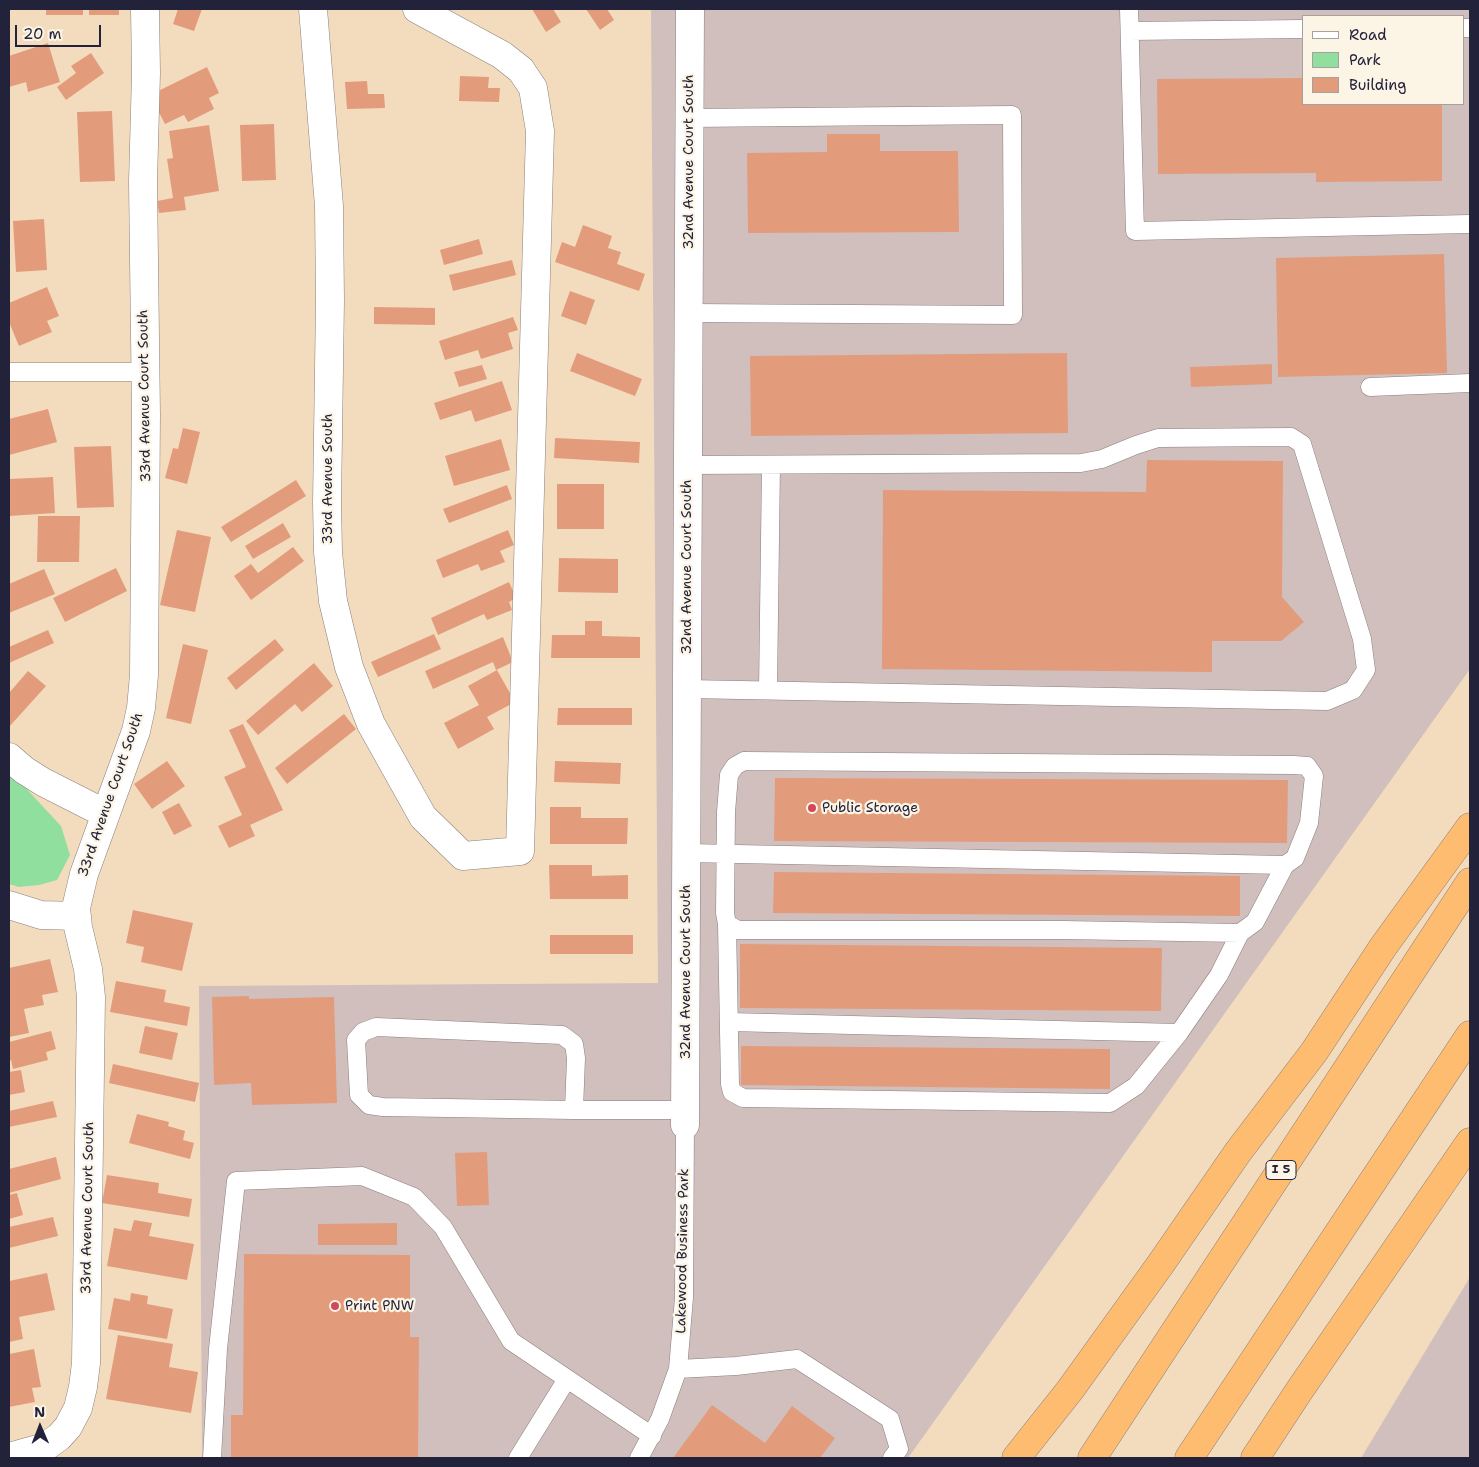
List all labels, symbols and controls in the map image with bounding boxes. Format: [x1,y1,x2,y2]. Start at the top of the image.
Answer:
scale bar [18,15,104,47]
legend [1302,15,1464,105]
text: 20 m [23,24,62,44]
text: Road [1349,25,1387,45]
text: Park [1349,50,1381,70]
street label: 32nd Avenue Court South [681,74,697,250]
text: Building [1349,75,1406,95]
street label: 33rd Avenue Court South [135,309,155,483]
street label: 33rd Avenue South [320,414,336,544]
street label: 32nd Avenue Court South [679,479,695,655]
street label: 33rd Avenue Court South [75,711,147,879]
place label: Public Storage [822,800,918,816]
marker: Public Storage [806,802,818,814]
street label: 32nd Avenue Court South [678,884,694,1060]
street label: 33rd Avenue Court South [78,1121,98,1295]
road number: I 5 [1266,1160,1296,1180]
street label: Lakewood Business Park [673,1168,693,1334]
place label: Print PNW [345,1298,414,1314]
marker: Print PNW [329,1300,341,1312]
north arrow [15,1402,65,1452]
text: N [34,1403,45,1421]

